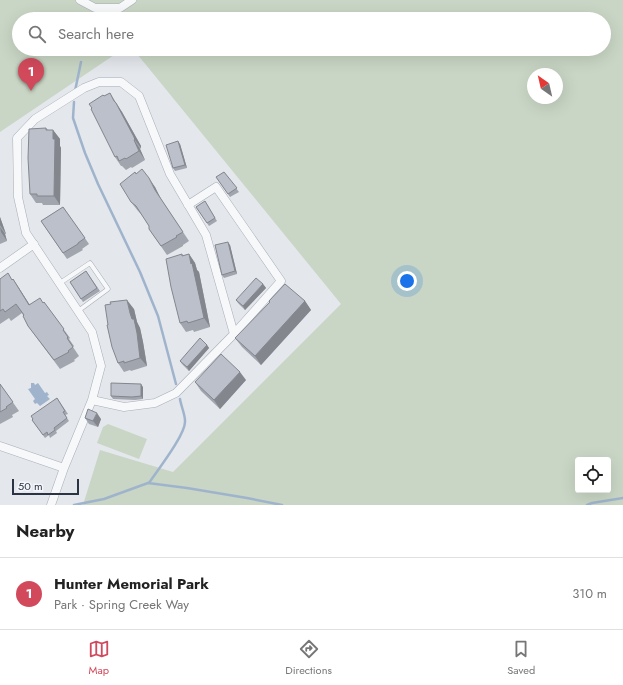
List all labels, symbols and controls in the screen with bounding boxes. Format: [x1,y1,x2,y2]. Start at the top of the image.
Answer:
search box [12,12,611,56]
icon: search [26,23,48,45]
text: Search here [58,23,134,45]
pin: 1 [18,58,44,91]
north arrow [527,68,563,104]
your location [397,271,417,291]
map controls [575,457,611,493]
button: locate [575,457,611,493]
scale bar [12,477,79,496]
text: 50 m [18,478,43,494]
text: Nearby [16,519,74,543]
text: Hunter Memorial Park [54,573,209,595]
text: 1 [26,584,32,603]
text: 310 m [572,584,607,603]
text: Park · Spring Creek Way [54,595,189,614]
tab: Map [88,638,110,678]
tab: Directions [285,638,332,678]
tab: Saved [507,638,535,678]

